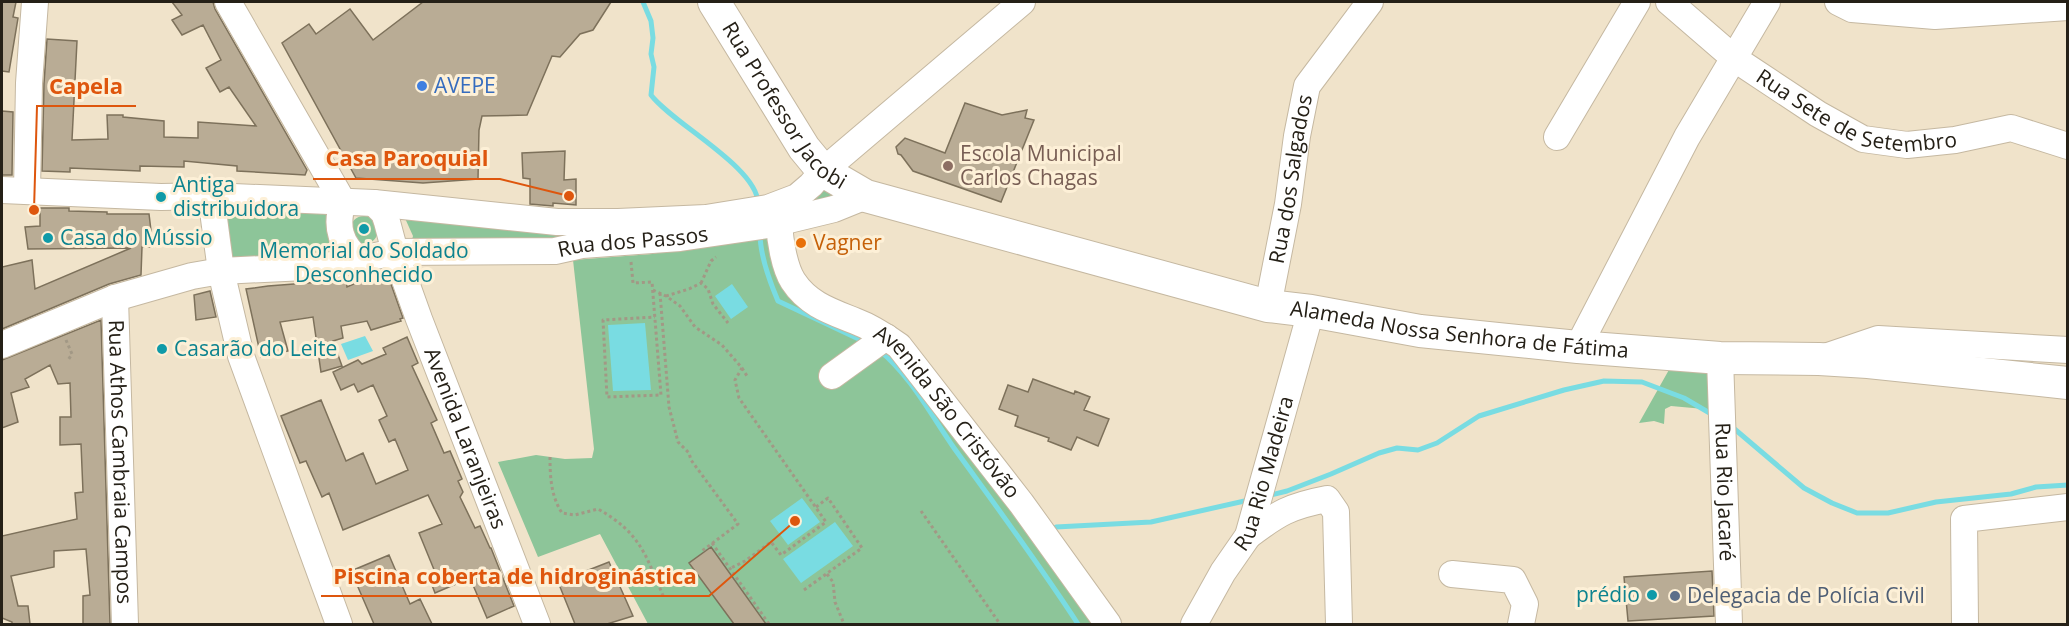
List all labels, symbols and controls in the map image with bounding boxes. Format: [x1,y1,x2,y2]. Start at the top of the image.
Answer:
street label: Rua Professor Jacobi [716,16,852,195]
street label: Rua Sete de Setembro [1751,62,1958,158]
callout: Capela [37,66,136,106]
text: Capela [49,70,123,100]
place label: AVEPE [434,71,496,99]
marker: AVEPE [415,79,429,93]
street label: Rua dos Salgados [1262,92,1318,266]
callout: Casa Paroquial [313,139,500,179]
place label: Escola Municipal Carlos Chagas [960,139,1122,191]
text: Casa Paroquial [325,142,489,172]
marker: Escola Municipal Carlos Chagas [941,159,955,173]
place label: Antiga distribuidora [173,170,299,222]
marker: Antiga distribuidora [154,190,168,204]
street label: Rua dos Passos [555,219,710,263]
marker: Memorial do Soldado Desconhecido [357,222,371,236]
place label: Casa do Mússio [60,223,213,251]
place label: Vagner [813,228,882,256]
marker: Casa do Mússio [41,231,55,245]
place label: Memorial do Soldado Desconhecido [259,236,469,288]
marker: Vagner [794,236,808,250]
street label: Alameda Nossa Senhora de Fátima [1289,294,1630,364]
street label: Avenida São Cristóvão [869,318,1027,504]
street label: Rua Athos Cambraia Campos [103,319,139,605]
place label: Casarão do Leite [174,334,337,362]
marker: Casarão do Leite [155,342,169,356]
street label: Avenida Laranjeiras [418,343,514,533]
street label: Rua Rio Madeira [1227,393,1300,556]
street label: Rua Rio Jacaré [1709,422,1742,562]
callout: Piscina coberta de hidroginástica [321,556,709,596]
text: Piscina coberta de hidroginástica [333,560,697,590]
place label: prédio [1576,580,1640,608]
place label: Delegacia de Polícia Civil [1687,581,1925,609]
marker: prédio [1645,588,1659,602]
marker: Delegacia de Polícia Civil [1668,589,1682,603]

